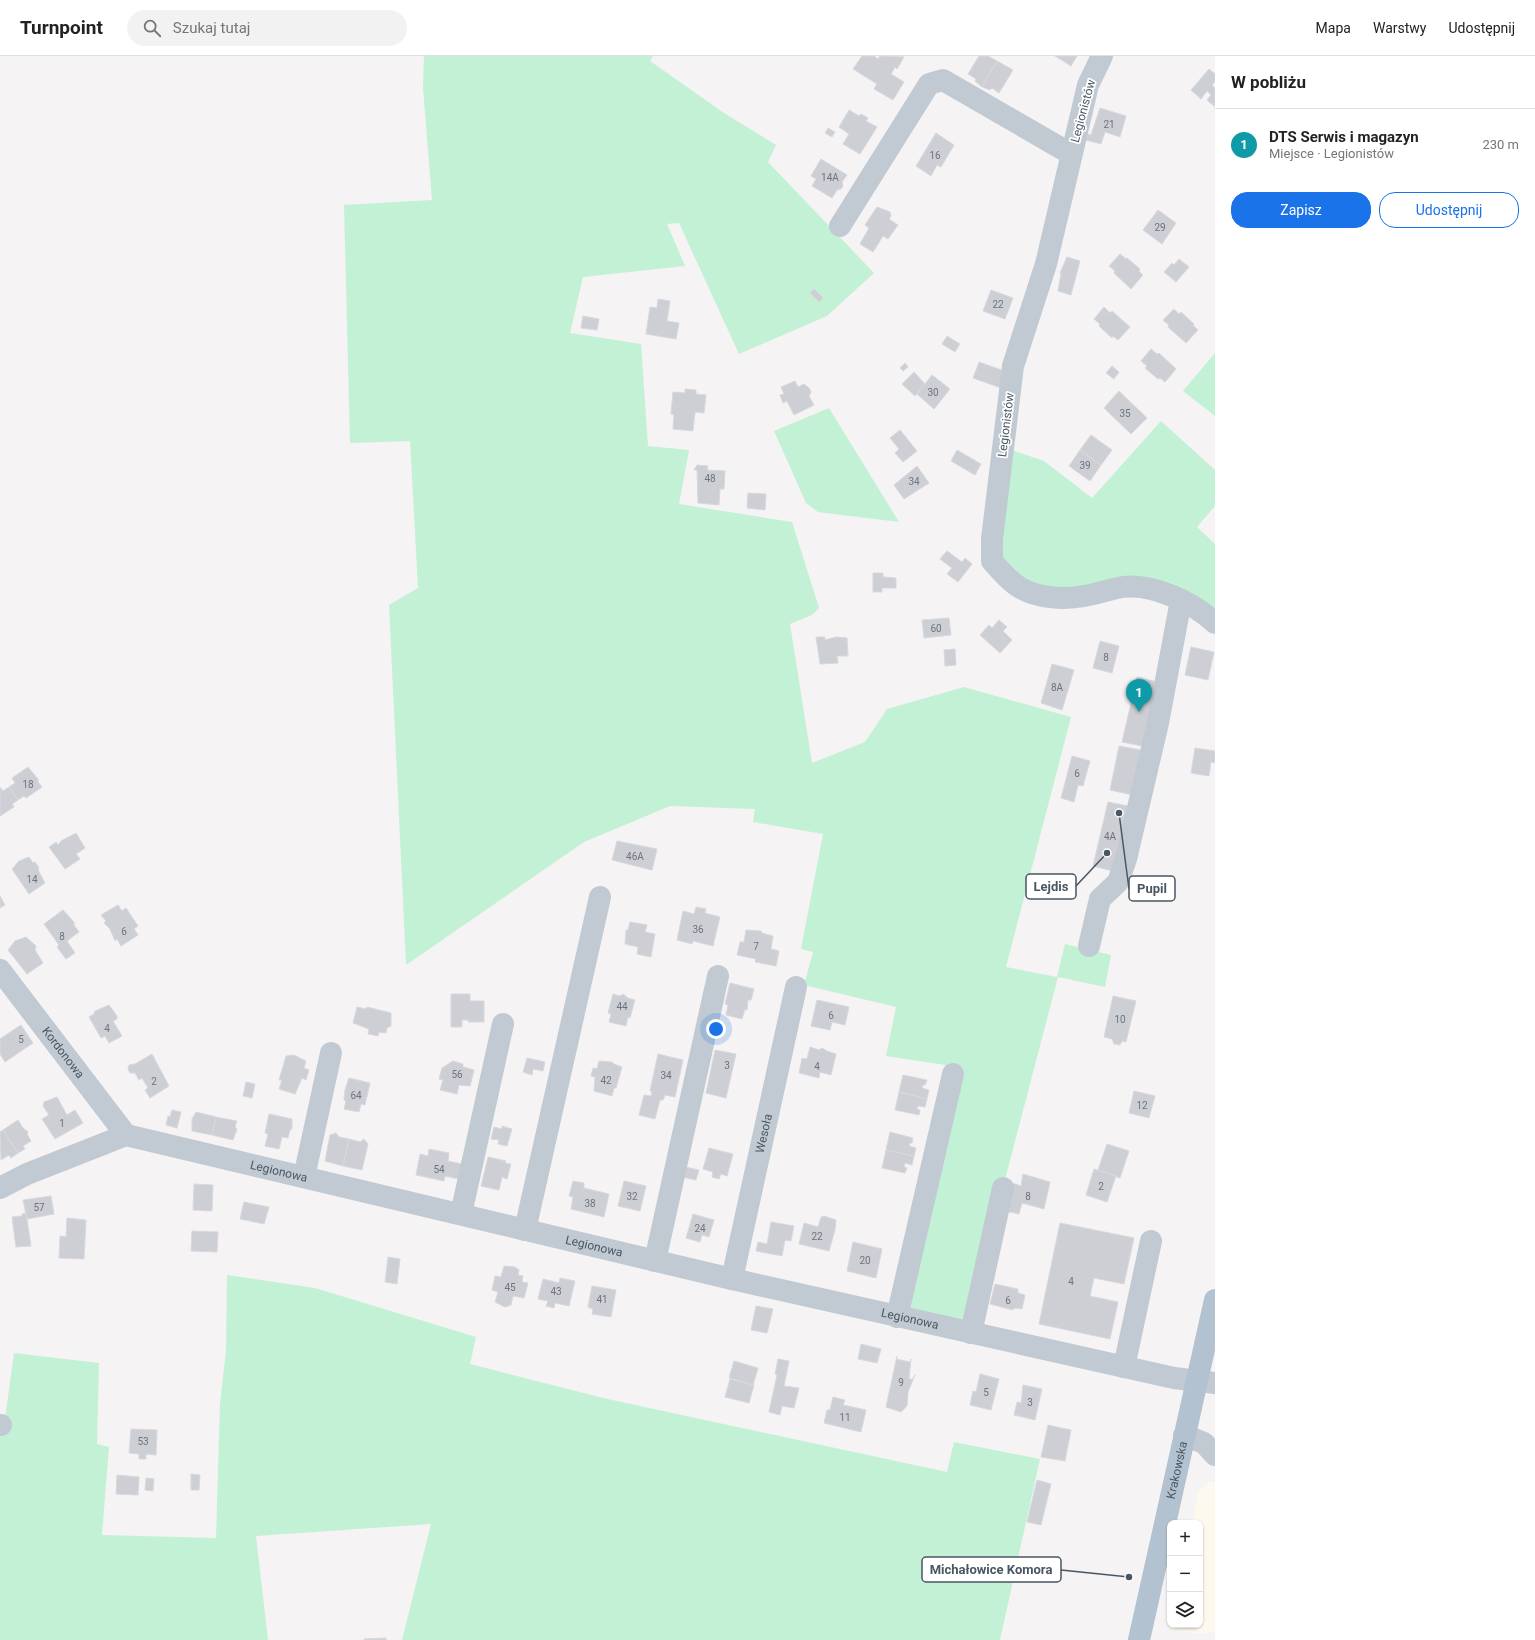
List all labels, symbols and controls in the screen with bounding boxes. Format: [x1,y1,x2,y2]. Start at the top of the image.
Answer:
search box [127,10,407,46]
text: Turnpoint [20,16,103,39]
icon: search [141,17,163,39]
text: Szukaj tutaj [173,19,250,37]
text: Mapa [1316,20,1351,36]
text: Warstwy [1373,20,1426,36]
text: Udostępnij [1448,20,1515,36]
text: W pobliżu [1231,72,1306,92]
street label: Legionistów [1068,78,1098,144]
house number: 21 [1103,119,1115,130]
text: DTS Serwis i magazyn [1269,128,1419,146]
text: 1 [1240,137,1248,152]
text: 230 m [1482,137,1519,152]
text: Miejsce · Legionistów [1269,146,1394,161]
house number: 16 [929,150,941,161]
house number: 14A [821,172,839,183]
button: Zapisz [1231,192,1371,228]
button: Udostępnij [1379,192,1519,228]
house number: 29 [1154,222,1166,233]
house number: 22 [992,299,1004,310]
house number: 30 [927,387,939,398]
street label: Legionistów [995,392,1017,458]
house number: 35 [1119,408,1131,419]
house number: 39 [1079,460,1091,471]
house number: 48 [704,473,716,484]
house number: 34 [908,476,920,487]
house number: 60 [930,623,942,634]
house number: 8 [1103,652,1109,663]
pin: 1 [1126,679,1152,712]
house number: 8A [1051,682,1064,693]
house number: 6 [1074,768,1080,779]
house number: 18 [22,779,34,790]
house number: 4A [1104,831,1117,842]
house number: 46A [626,851,644,862]
house number: 14 [26,874,38,885]
callout: Lejdis [1026,874,1076,899]
callout: Pupil [1129,876,1175,901]
text: Lejdis [1034,879,1069,894]
text: Pupil [1137,881,1167,896]
house number: 36 [692,924,704,935]
house number: 6 [121,926,127,937]
house number: 8 [59,931,65,942]
house number: 7 [753,941,759,952]
house number: 44 [616,1001,628,1012]
house number: 6 [828,1010,834,1021]
house number: 10 [1114,1014,1126,1025]
your location [706,1019,726,1039]
house number: 4 [104,1023,110,1034]
street label: Kordonowa [39,1024,87,1081]
house number: 5 [18,1034,24,1045]
house number: 3 [724,1060,730,1071]
house number: 4 [814,1061,820,1072]
house number: 56 [451,1069,463,1080]
house number: 34 [660,1070,672,1081]
house number: 42 [600,1075,612,1086]
house number: 2 [151,1076,157,1087]
house number: 64 [350,1090,362,1101]
house number: 12 [1136,1100,1148,1111]
street label: Wesoła [753,1113,775,1154]
house number: 1 [59,1118,65,1129]
street label: Legionowa [249,1158,309,1185]
house number: 54 [433,1164,445,1175]
house number: 2 [1098,1181,1104,1192]
house number: 32 [626,1191,638,1202]
house number: 8 [1025,1191,1031,1202]
house number: 38 [584,1198,596,1209]
house number: 57 [33,1202,45,1213]
house number: 24 [694,1223,706,1234]
house number: 22 [811,1231,823,1242]
street label: Legionowa [564,1233,624,1260]
house number: 20 [859,1255,871,1266]
house number: 4 [1068,1276,1074,1287]
house number: 45 [504,1282,516,1293]
house number: 43 [550,1286,562,1297]
house number: 41 [596,1294,608,1305]
house number: 6 [1005,1295,1011,1306]
street label: Legionowa [880,1306,940,1332]
house number: 9 [898,1377,904,1388]
house number: 5 [983,1387,989,1398]
house number: 3 [1027,1397,1033,1408]
house number: 11 [839,1412,851,1423]
house number: 53 [137,1436,149,1447]
street label: Krakowska [1164,1440,1190,1500]
map controls [1167,1520,1203,1628]
button: + [1167,1520,1203,1556]
button: − [1167,1556,1203,1592]
callout: Michałowice Komora [922,1557,1061,1582]
text: Michałowice Komora [930,1562,1052,1577]
button: layers [1167,1592,1203,1628]

